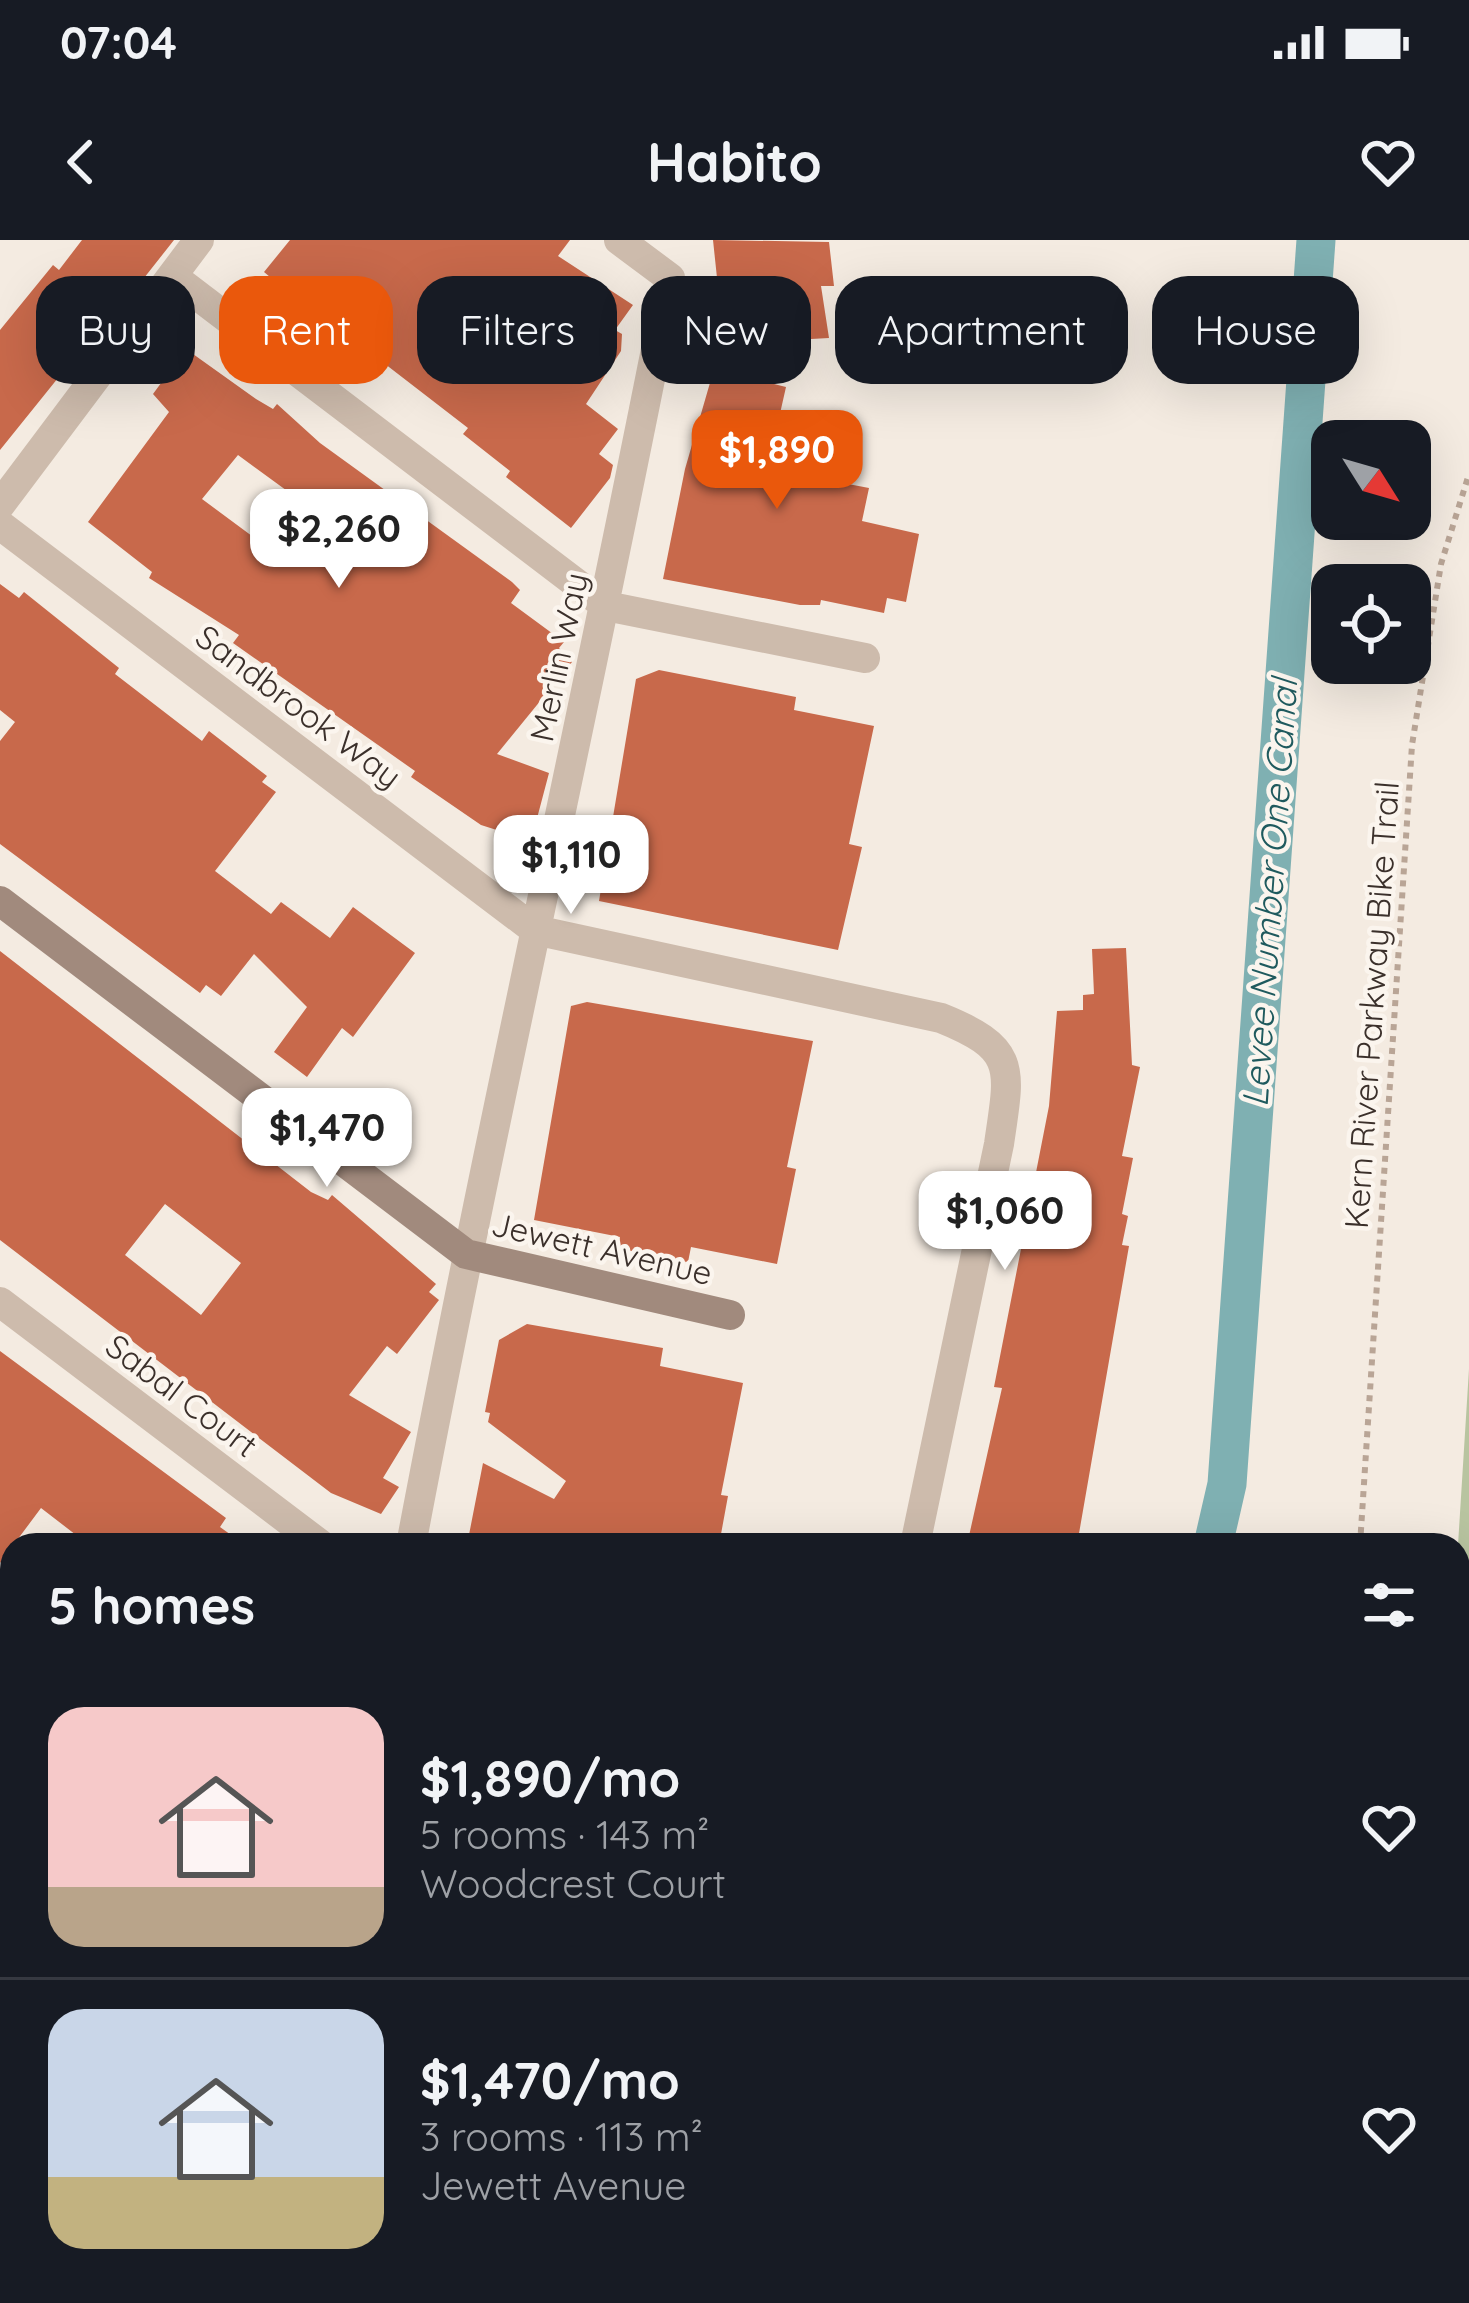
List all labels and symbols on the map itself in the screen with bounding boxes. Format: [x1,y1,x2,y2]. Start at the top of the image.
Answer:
pin: $1,890 [679,410,875,512]
north arrow [1311,420,1431,540]
pin: $2,260 [241,489,437,591]
street label: Merlin Way [520,569,596,745]
street label: Sandbrook Way [188,615,410,797]
water label: Levee Number One Canal [1232,674,1307,1108]
street label: Kern River Parkway Bike Trail [1335,780,1407,1230]
pin: $1,110 [473,815,669,917]
pin: $1,470 [229,1088,425,1190]
pin: $1,060 [907,1171,1103,1273]
street label: Jewett Avenue [488,1203,716,1293]
street label: Sabal Court [98,1325,266,1465]

